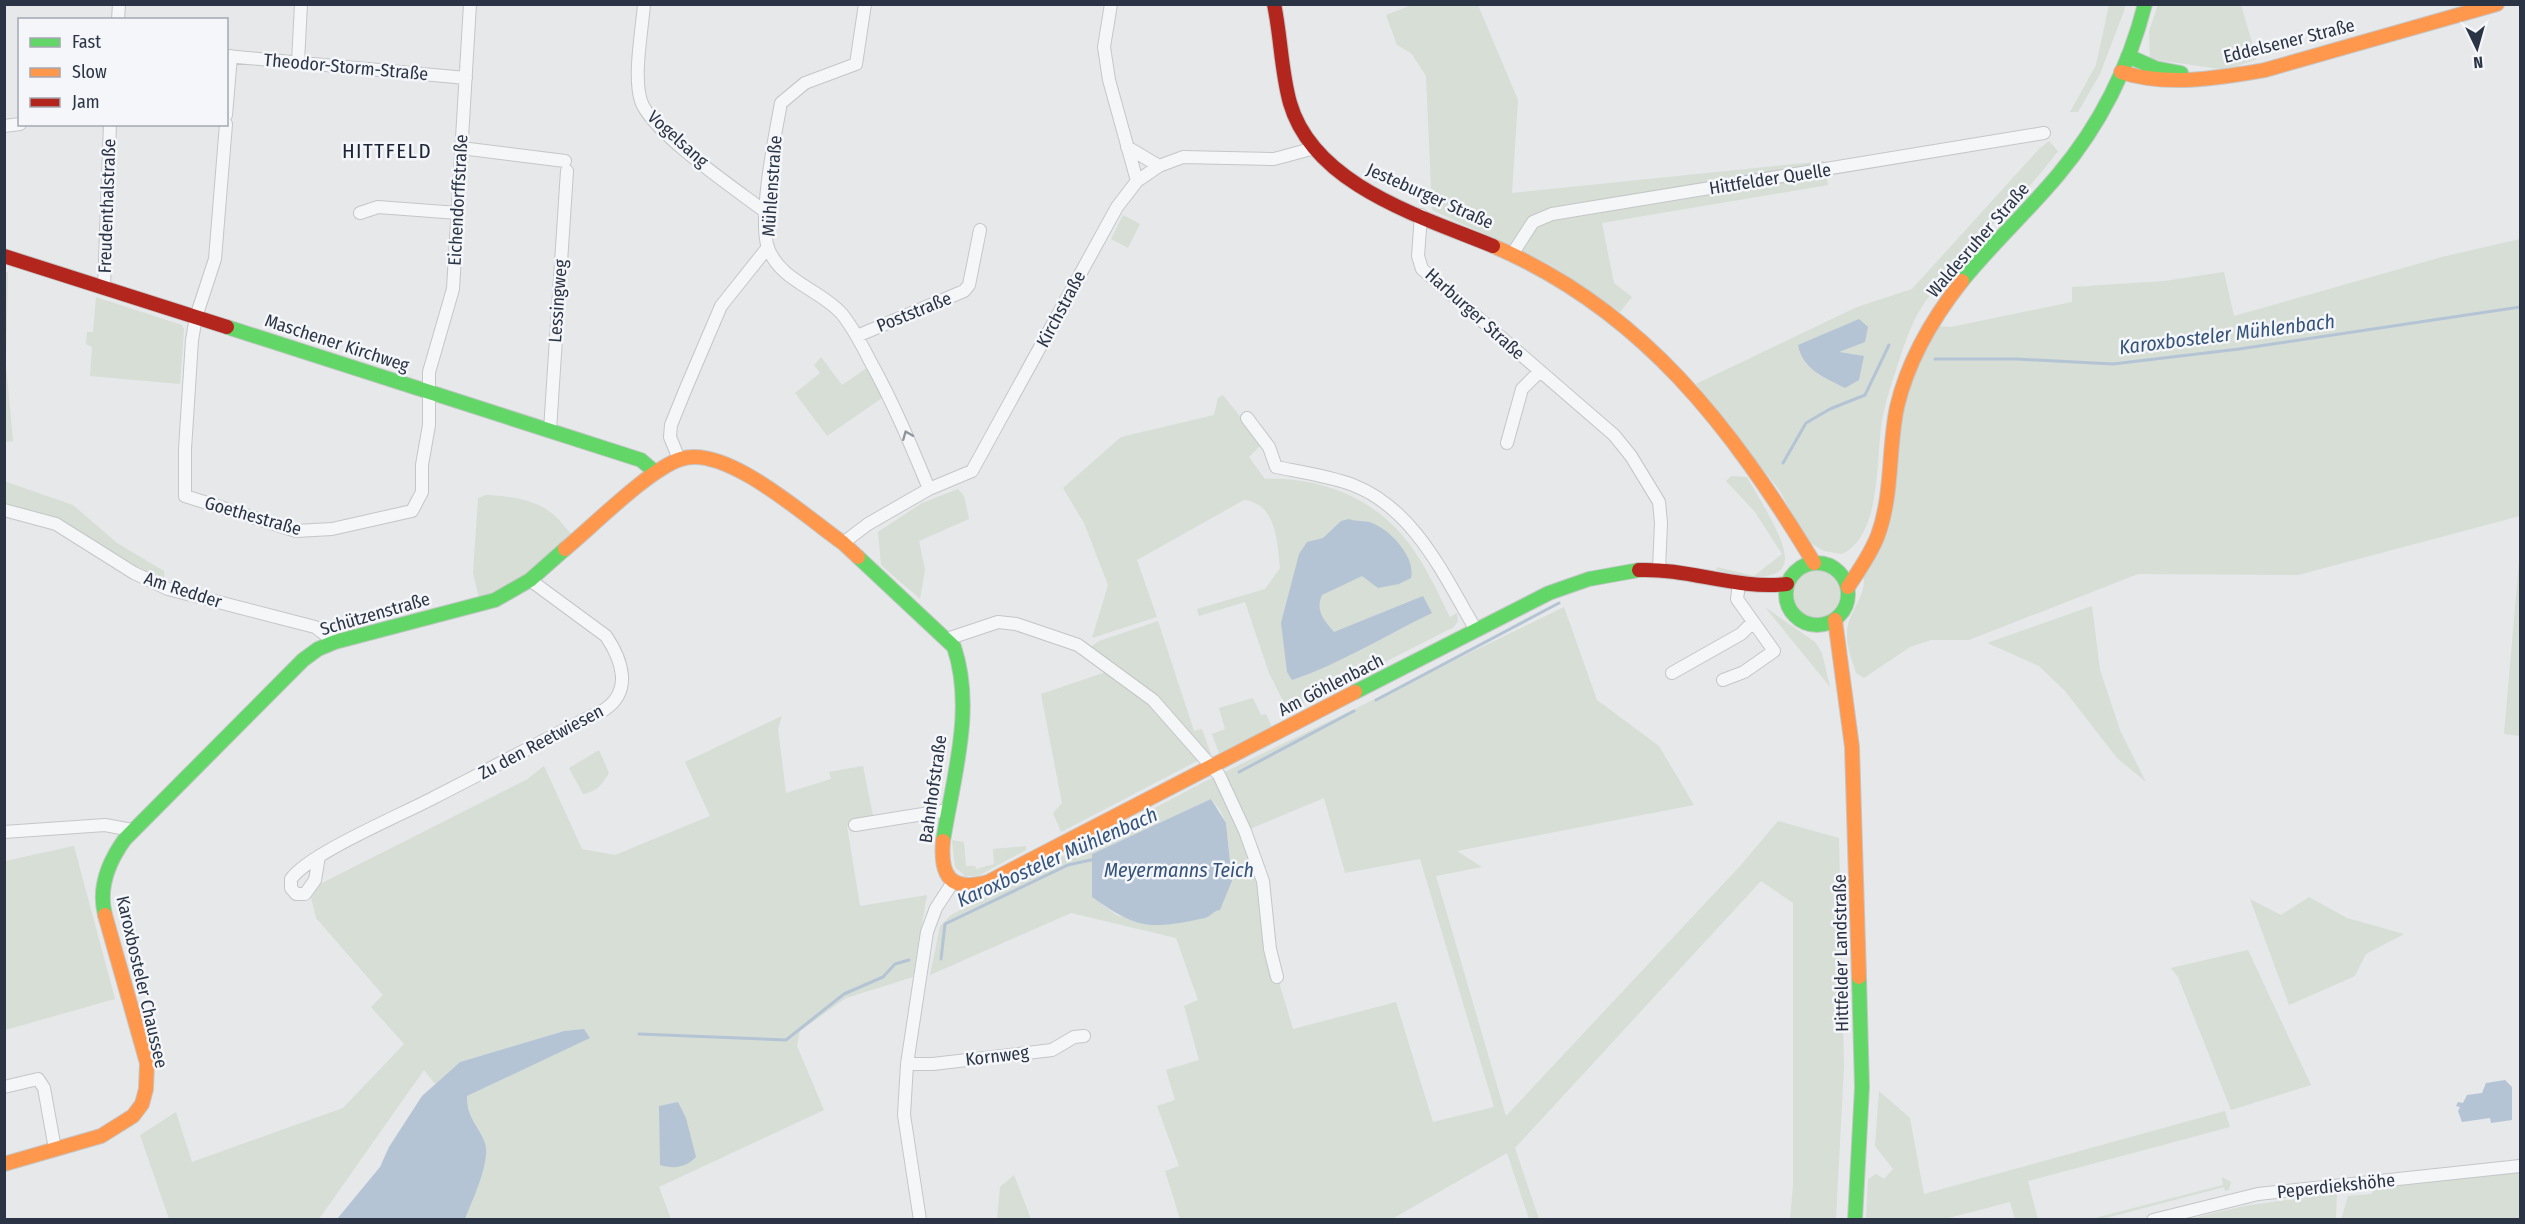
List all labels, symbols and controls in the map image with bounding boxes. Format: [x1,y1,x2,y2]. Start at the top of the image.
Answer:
street label: Eddelsener Straße [2221,14,2357,68]
legend [18,18,228,126]
north arrow [2447,18,2507,78]
text: Fast [72,31,101,53]
street label: Theodor-Storm-Straße [263,49,429,85]
text: N [2473,53,2484,72]
text: Slow [72,61,107,83]
text: Jam [72,91,100,113]
street label: Vogelsang [643,106,713,172]
street label: Eichendorffstraße [444,134,472,266]
street label: Mühlenstraße [757,135,787,237]
street label: Freudenthalstraße [94,138,120,274]
district label: HITTFELD [342,138,432,164]
street label: Jesteburger Straße [1363,158,1497,234]
street label: Hittfelder Quelle [1707,158,1833,199]
street label: Waldesruher Straße [1922,178,2034,302]
street label: Lessingweg [544,258,572,343]
street label: Harburger Straße [1421,264,1529,365]
street label: Kirchstraße [1032,267,1090,351]
street label: Poststraße [873,287,955,337]
street label: Maschener Kirchweg [262,309,412,377]
water label: Karoxbosteler Mühlenbach [2118,309,2336,359]
one-way arrow [902,430,914,441]
street label: Goethestraße [202,492,304,540]
street label: Am Redder [141,567,225,613]
street label: Schützenstraße [317,588,433,640]
street label: Am Göhlenbach [1275,649,1387,721]
street label: Zu den Reetwiesen [475,700,607,784]
street label: Bahnhofstraße [915,734,951,844]
water label: Karoxbosteler Mühlenbach [953,802,1161,912]
water label: Meyermanns Teich [1104,858,1254,882]
street label: Hittfelder Landstraße [1829,874,1853,1032]
street label: Karoxbosteler Chaussee [111,894,173,1070]
street label: Kornweg [964,1041,1030,1071]
street label: Peperdiekshöhe [2276,1169,2396,1203]

